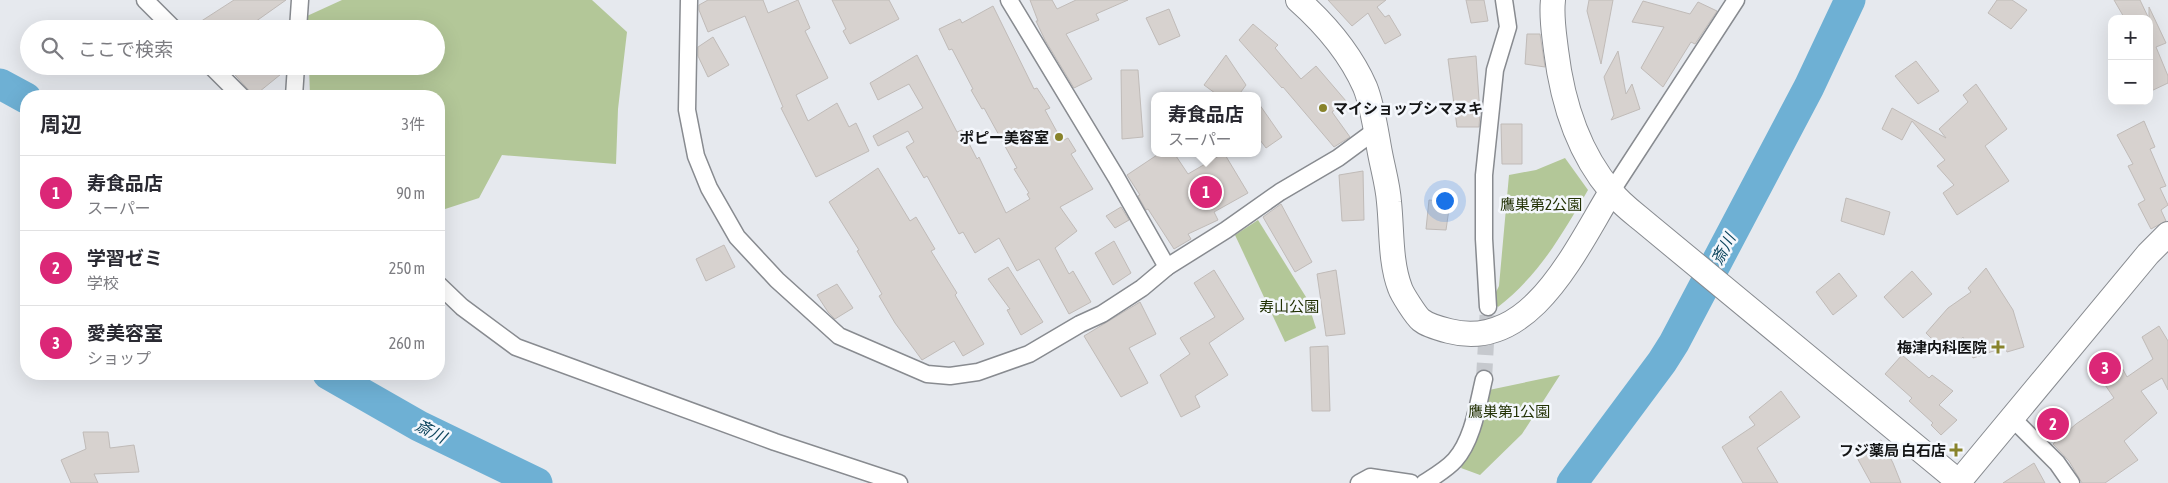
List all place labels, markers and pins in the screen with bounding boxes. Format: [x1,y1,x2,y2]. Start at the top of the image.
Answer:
place label: マイショップシマヌキ [1333,100,1483,117]
marker: マイショップシマヌキ [1317,102,1329,114]
place label: ポピー美容室 [959,129,1049,146]
marker: ポピー美容室 [1053,131,1065,143]
pin: 1 [1190,173,1222,211]
place label: 梅津内科医院 [1897,339,1987,356]
marker: 梅津内科医院 [1991,340,2005,354]
pin: 3 [2089,349,2121,387]
pin: 2 [2037,405,2069,443]
place label: フジ薬局 白石店 [1839,442,1946,459]
marker: フジ薬局 白石店 [1950,444,1962,456]

